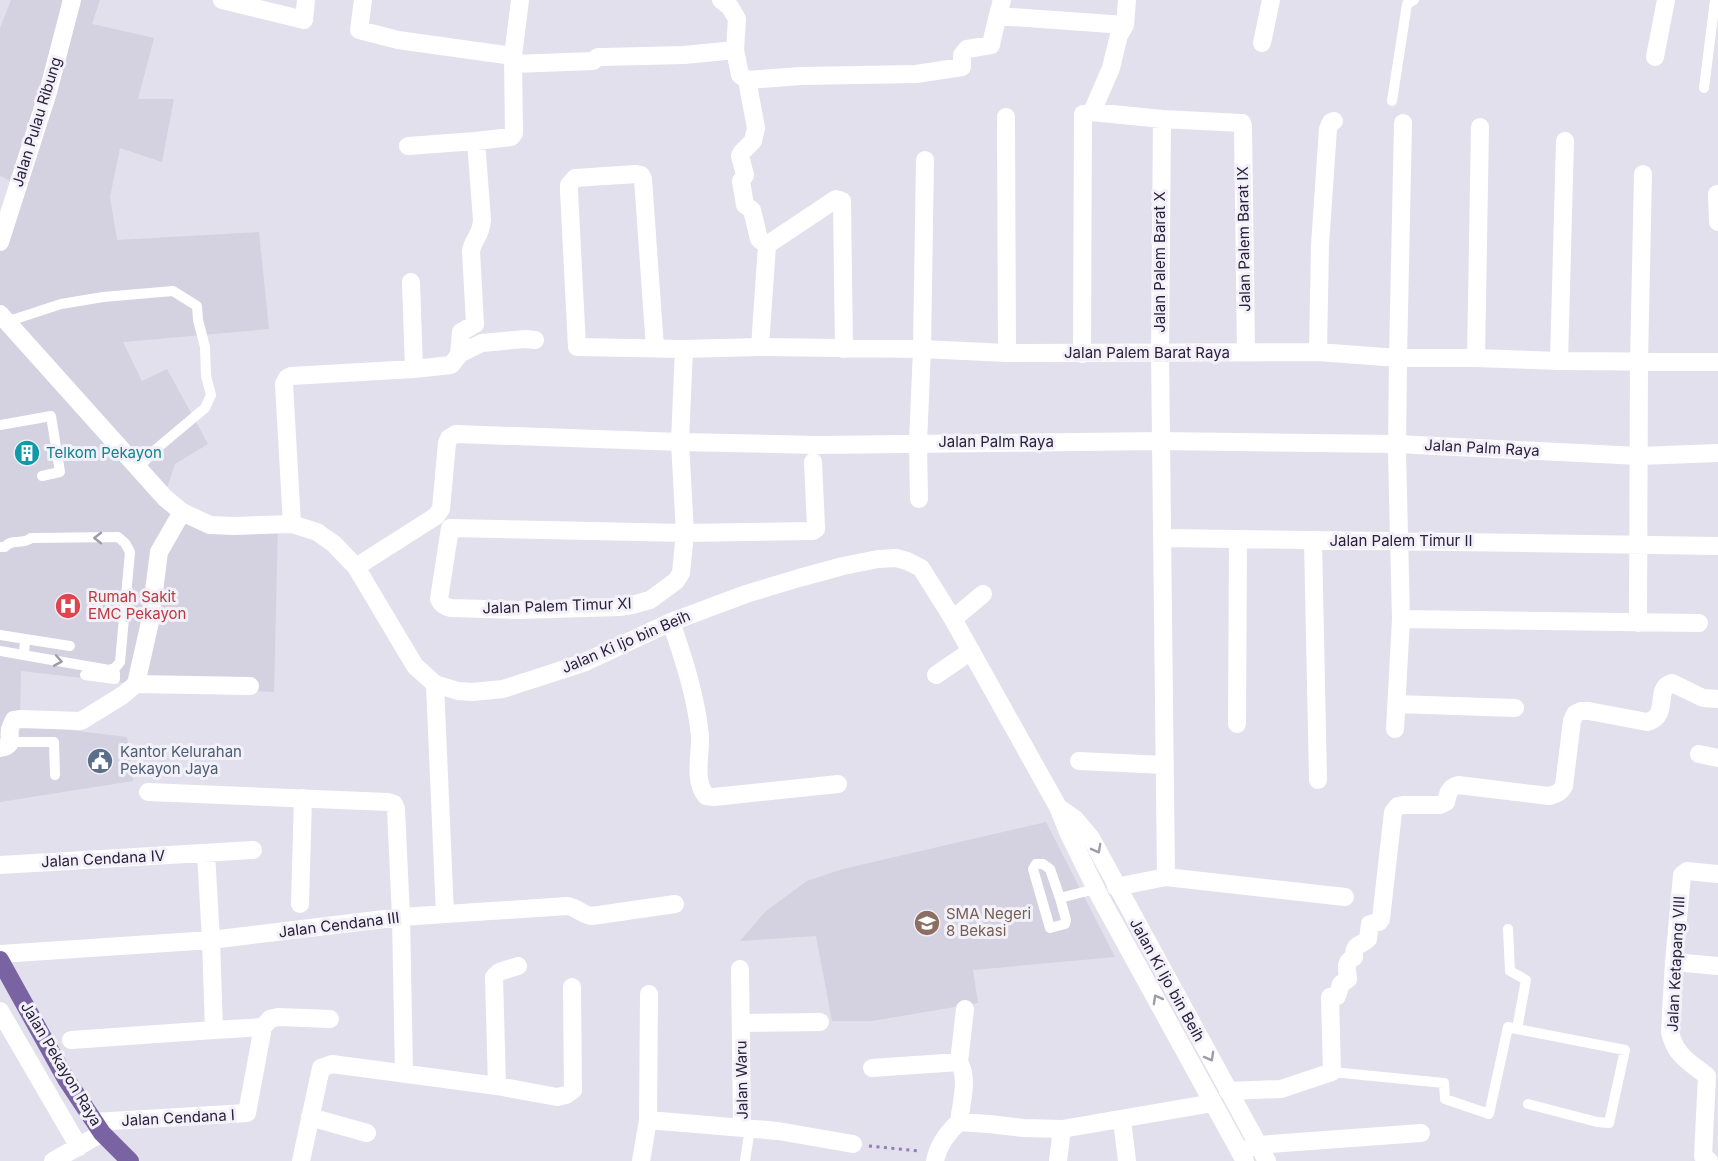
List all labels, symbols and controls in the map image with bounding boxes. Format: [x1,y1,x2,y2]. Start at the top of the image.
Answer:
street label: Jalan Pulau Ribung [8,54,65,189]
street label: Jalan Palem Barat IX [1233,166,1254,312]
street label: Jalan Palem Barat X [1150,191,1169,333]
street label: Jalan Palem Barat Raya [1064,343,1230,362]
street label: Jalan Palm Raya [938,432,1054,451]
street label: Jalan Palm Raya [1424,435,1540,460]
building icon: Telkom Pekayon [12,438,42,468]
place label: Telkom Pekayon [46,443,162,462]
street label: Jalan Palem Timur II [1329,531,1473,550]
one-way arrow [93,532,102,544]
place label: Rumah Sakit EMC Pekayon [88,587,186,623]
hospital icon: Rumah Sakit EMC Pekayon [53,591,83,621]
street label: Jalan Palem Timur XI [482,593,632,618]
street label: Jalan Ki Ijo bin Beih [559,606,693,677]
one-way arrow [52,654,62,667]
place label: Kantor Kelurahan Pekayon Jaya [120,742,242,778]
public building icon: Kantor Kelurahan Pekayon Jaya [85,746,115,776]
one-way arrow [1090,843,1101,853]
street label: Jalan Cendana IV [40,846,165,871]
street label: Jalan Ketapang VIII [1662,895,1689,1032]
place label: SMA Negeri 8 Bekasi [946,904,1031,940]
street label: Jalan Cendana III [277,908,401,941]
school or university icon: SMA Negeri 8 Bekasi [912,908,942,938]
street label: Jalan Ki Ijo bin Beih [1126,915,1209,1045]
one-way arrow [1153,995,1164,1005]
street label: Jalan Pekayon Raya [17,998,106,1129]
street label: Jalan Waru [731,1040,752,1120]
one-way arrow [1203,1051,1214,1062]
street label: Jalan Cendana I [121,1105,235,1130]

